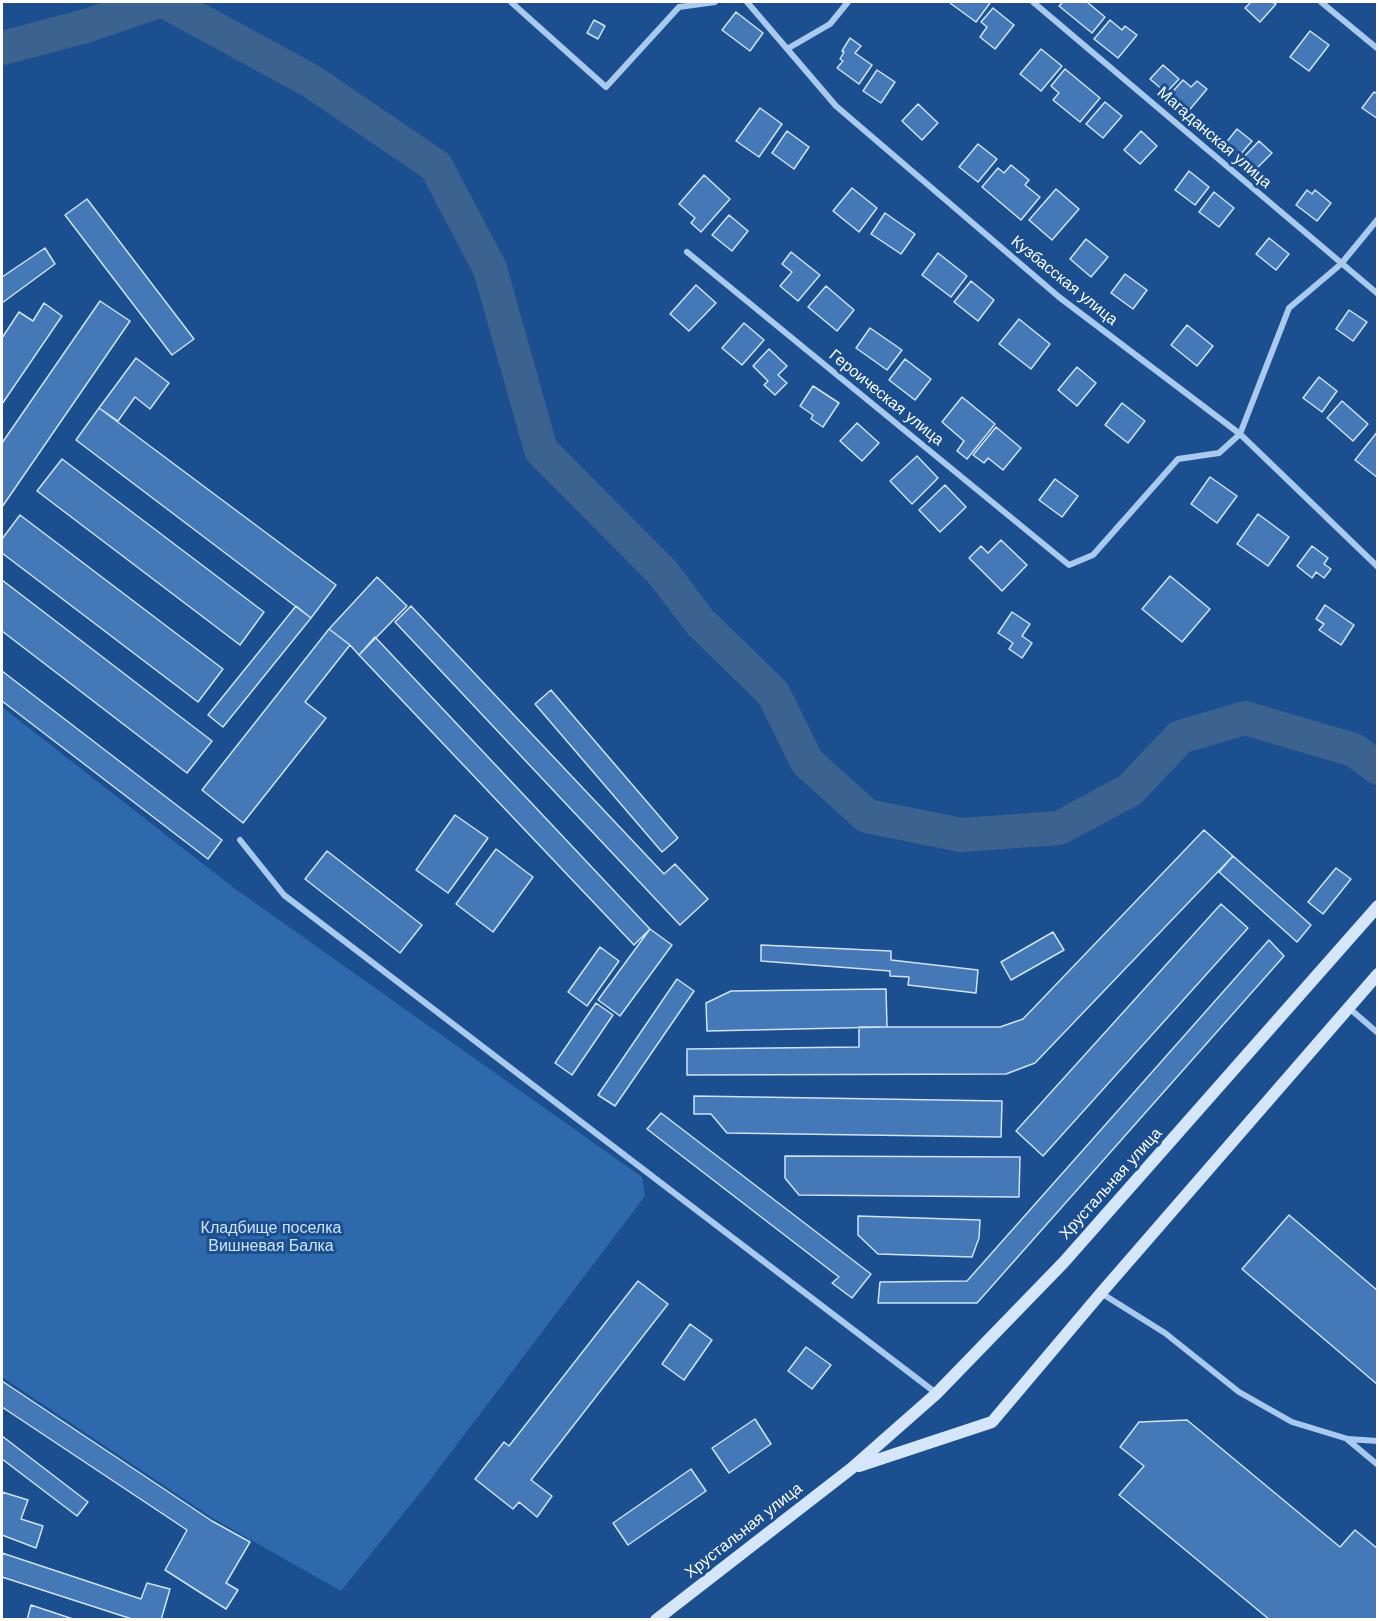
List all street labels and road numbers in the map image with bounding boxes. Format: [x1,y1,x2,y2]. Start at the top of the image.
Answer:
street label: Магаданская улица [1153,83,1275,193]
street label: Кузбасская улица [1007,232,1121,330]
street label: Героическая улица [825,346,947,450]
street label: Хрустальная улица [1056,1124,1166,1244]
street label: Хрустальная улица [681,1479,807,1583]

